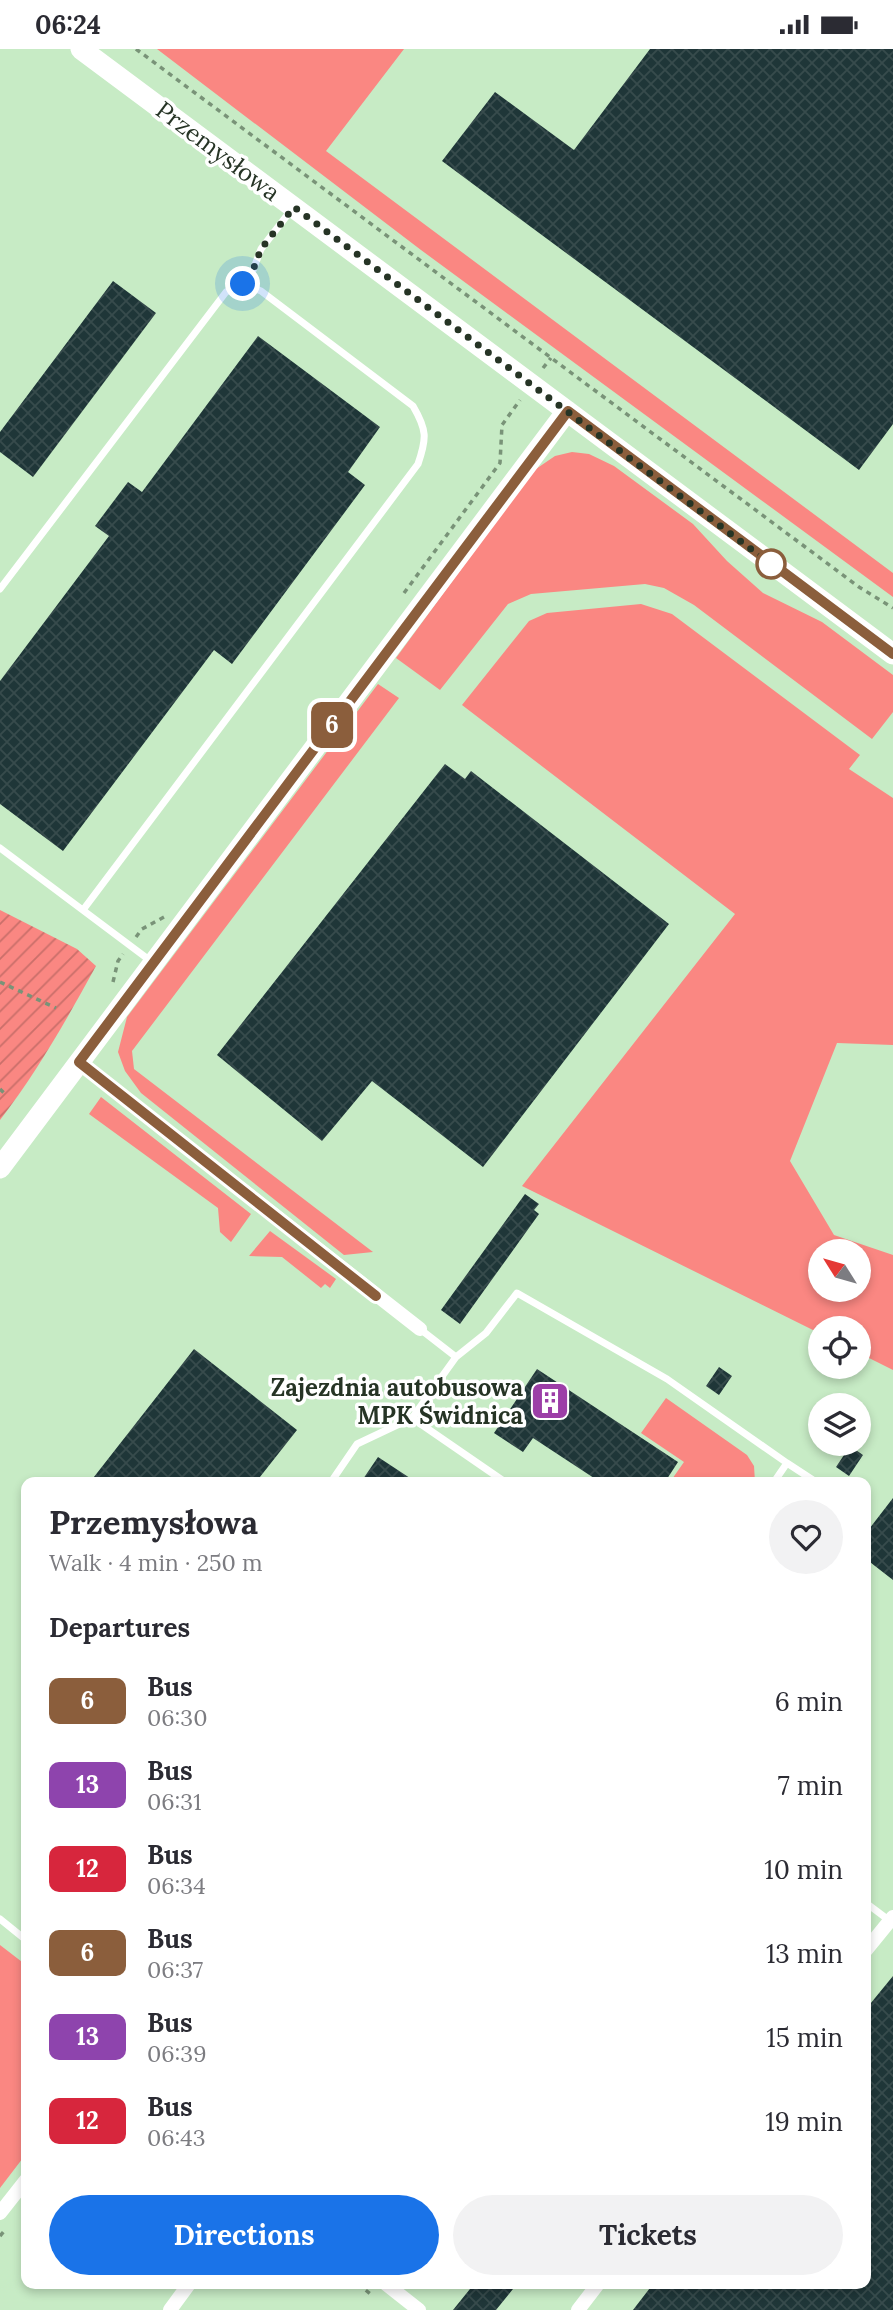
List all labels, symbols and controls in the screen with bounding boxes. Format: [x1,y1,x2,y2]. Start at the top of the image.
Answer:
text: 06:24 [35,8,101,41]
street label: Przemysłowa [150,94,286,208]
your location [225,266,260,301]
unlabelled marker [756,549,786,579]
line badge: 6 [309,702,355,748]
text: 6 [325,709,339,740]
north arrow [808,1239,872,1302]
map controls [808,1239,871,1456]
button: locate [808,1316,871,1379]
place label: Zajezdnia autobusowa MPK Świdnica [271,1372,523,1431]
building icon: Zajezdnia autobusowa MPK Świdnica [529,1380,571,1422]
button: layers [808,1393,871,1456]
button: heart [769,1500,843,1574]
text: Przemysłowa [49,1501,258,1543]
text: Walk · 4 min · 250 m [49,1548,262,1577]
text: Departures [49,1611,190,1644]
text: Bus [147,1670,193,1703]
text: 6 [81,1685,94,1716]
text: 6 min [775,1685,843,1718]
text: 06:30 [147,1703,207,1732]
text: Bus [147,1754,193,1787]
text: 13 [76,1769,99,1800]
text: 7 min [778,1769,843,1802]
text: 06:31 [147,1787,202,1816]
text: Bus [147,1838,193,1871]
text: 12 [76,1853,99,1884]
text: 10 min [764,1853,843,1886]
text: 06:34 [147,1871,206,1900]
text: Bus [147,1922,193,1955]
text: 6 [81,1937,94,1968]
text: 13 min [766,1937,843,1970]
text: 06:37 [147,1955,203,1984]
text: Bus [147,2006,193,2039]
text: 13 [76,2021,99,2052]
text: 15 min [766,2021,843,2054]
text: 06:39 [147,2039,206,2068]
text: Bus [147,2090,193,2123]
text: 12 [76,2105,99,2136]
text: 19 min [765,2105,843,2138]
text: 06:43 [147,2123,206,2152]
button: Directions [49,2195,439,2275]
button: Tickets [453,2195,843,2275]

